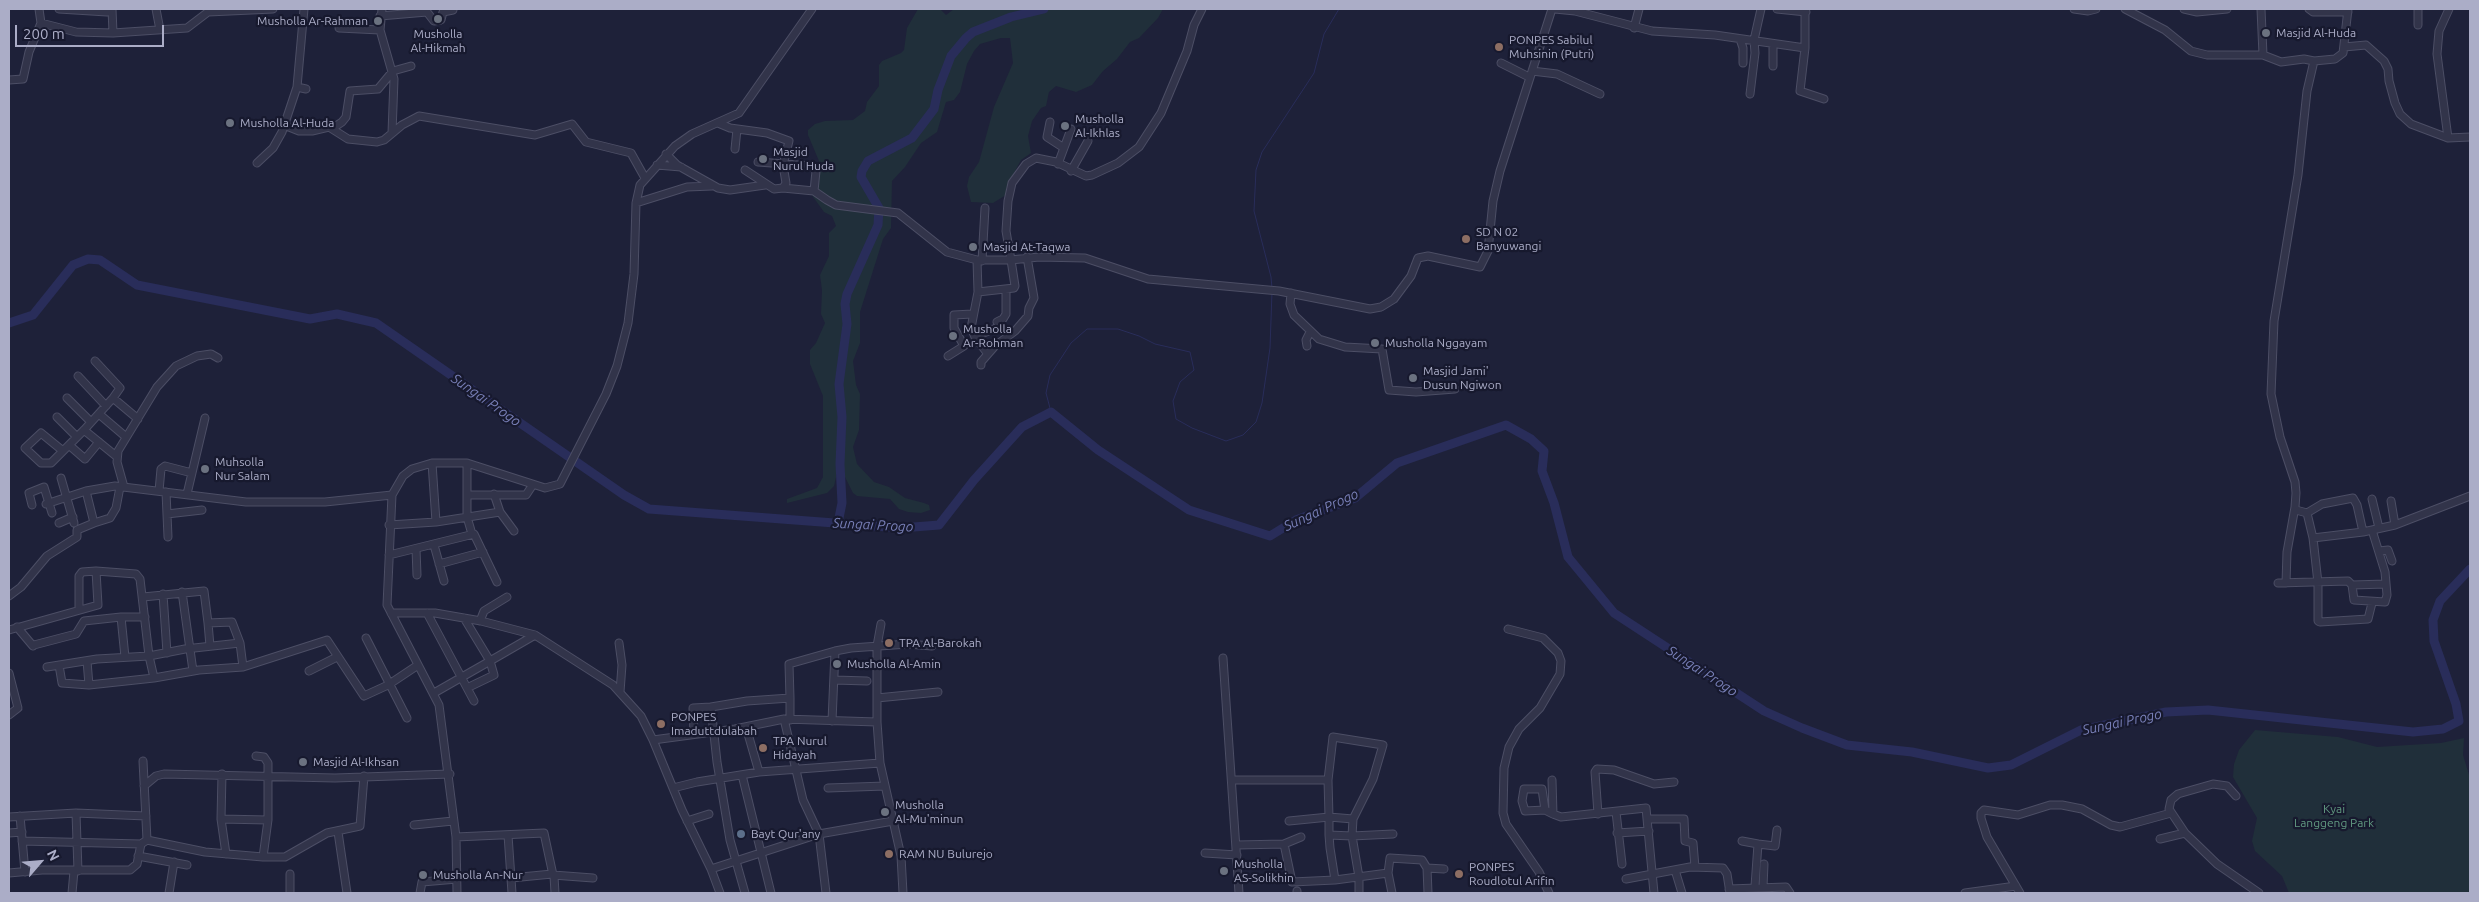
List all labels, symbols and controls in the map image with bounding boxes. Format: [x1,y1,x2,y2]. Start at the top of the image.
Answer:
marker: Musholla Al-Hikmah [432,13,444,25]
place label: Musholla Ar-Rahman [257,14,368,28]
scale bar [18,15,166,47]
marker: Musholla Ar-Rahman [372,15,384,27]
text: 200 m [23,25,65,42]
place label: Masjid Al-Huda [2276,26,2356,40]
place label: Musholla Al-Hikmah [410,27,466,55]
marker: Masjid Al-Huda [2260,27,2272,39]
place label: PONPES Sabilul Muhsinin (Putri) [1509,33,1594,61]
marker: PONPES Sabilul Muhsinin (Putri) [1493,41,1505,53]
place label: Musholla Al-Ikhlas [1075,112,1124,140]
place label: Musholla Al-Huda [240,116,334,130]
marker: Musholla Al-Huda [224,117,236,129]
marker: Musholla Al-Ikhlas [1059,120,1071,132]
place label: Masjid Nurul Huda [773,145,834,173]
marker: Masjid Nurul Huda [757,153,769,165]
place label: SD N 02 Banyuwangi [1476,225,1541,253]
marker: SD N 02 Banyuwangi [1460,233,1472,245]
place label: Masjid At-Taqwa [983,240,1070,254]
marker: Masjid At-Taqwa [967,241,979,253]
place label: Musholla Ar-Rohman [963,322,1023,350]
marker: Musholla Ar-Rohman [947,330,959,342]
place label: Musholla Nggayam [1385,336,1487,350]
marker: Musholla Nggayam [1369,337,1381,349]
place label: Masjid Jami' Dusun Ngiwon [1423,364,1502,392]
water label: Sungai Progo [448,370,524,430]
marker: Masjid Jami' Dusun Ngiwon [1407,372,1419,384]
place label: Muhsolla Nur Salam [215,455,270,483]
marker: Muhsolla Nur Salam [199,463,211,475]
water label: Sungai Progo [1281,485,1361,535]
water label: Sungai Progo [832,515,914,535]
place label: TPA Al-Barokah [899,636,982,650]
marker: TPA Al-Barokah [883,637,895,649]
water label: Sungai Progo [1664,642,1740,700]
place label: Musholla Al-Amin [847,657,941,671]
marker: Musholla Al-Amin [831,658,843,670]
water label: Sungai Progo [2081,705,2163,739]
place label: PONPES Imaduttdulabah [671,710,757,738]
marker: PONPES Imaduttdulabah [655,718,667,730]
place label: TPA Nurul Hidayah [773,734,827,762]
marker: TPA Nurul Hidayah [757,742,769,754]
place label: Masjid Al-Ikhsan [313,755,399,769]
marker: Masjid Al-Ikhsan [297,756,309,768]
place label: Musholla Al-Mu'minun [895,798,963,826]
park label: Kyai Langgeng Park [2294,802,2374,830]
marker: Musholla Al-Mu'minun [879,806,891,818]
place label: Bayt Qur'any [751,827,820,841]
marker: Bayt Qur'any [735,828,747,840]
north arrow [15,837,65,887]
text: N [44,847,63,863]
place label: RAM NU Bulurejo [899,847,993,861]
marker: RAM NU Bulurejo [883,848,895,860]
place label: Musholla AS-Solikhin [1234,857,1294,885]
place label: PONPES Roudlotul Arifin [1469,860,1555,888]
marker: Musholla AS-Solikhin [1218,865,1230,877]
place label: Musholla An-Nur [433,868,523,882]
marker: PONPES Roudlotul Arifin [1453,868,1465,880]
marker: Musholla An-Nur [417,869,429,881]

